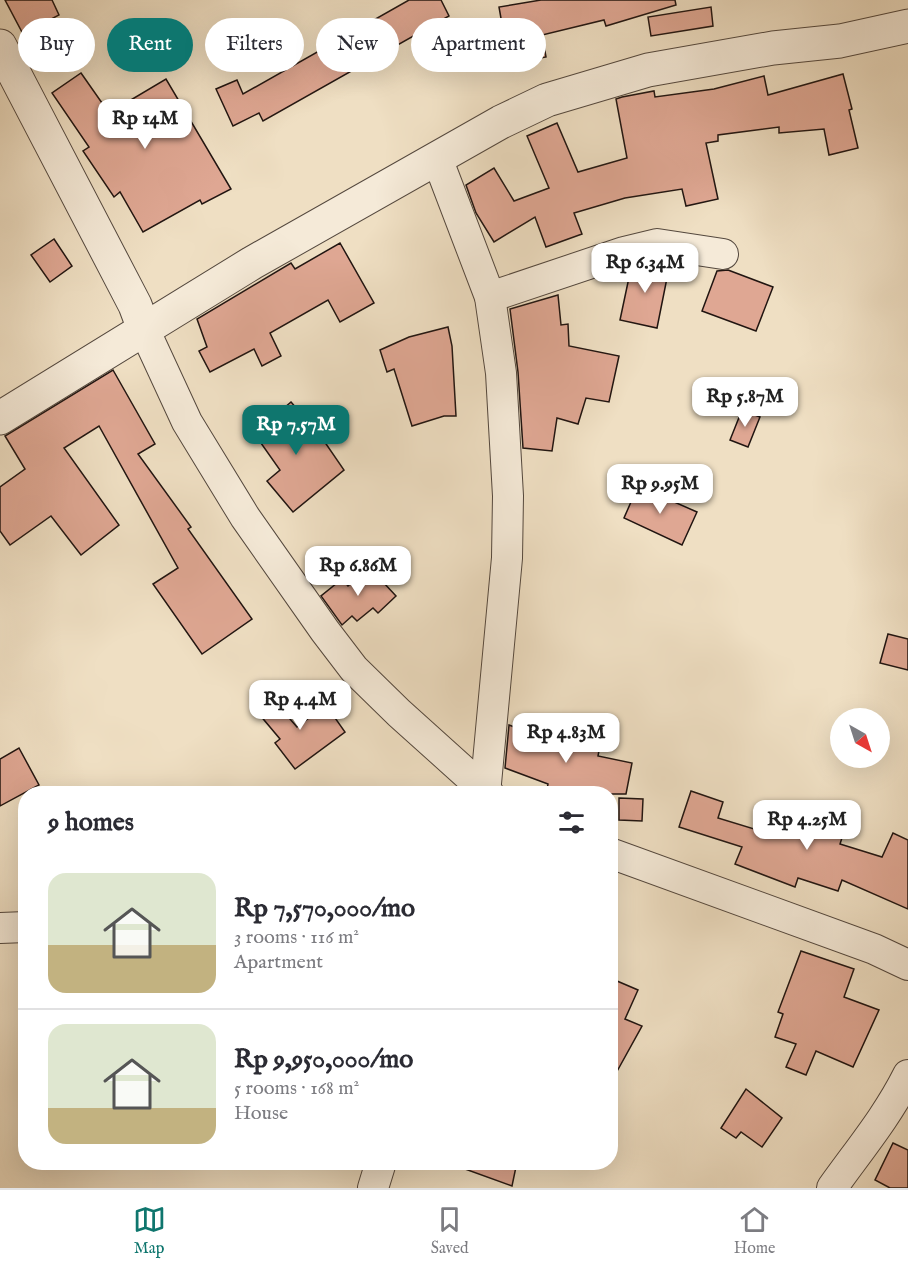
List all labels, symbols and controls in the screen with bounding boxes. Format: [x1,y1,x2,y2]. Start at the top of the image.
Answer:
chip: Buy [18,18,95,72]
chip: Rent [107,18,193,72]
chip: Filters [205,18,304,72]
chip: New [316,18,399,72]
chip: Apartment [411,18,546,72]
pin: Rp 14M [96,99,194,150]
text: Rp 14M [112,106,178,131]
pin: Rp 6.34M [583,243,707,294]
text: Rp 6.34M [605,250,685,275]
pin: Rp 5.87M [683,377,807,428]
text: Rp 5.87M [706,384,784,409]
pin: Rp 7.57M [234,405,358,456]
text: Rp 7.57M [256,412,336,437]
pin: Rp 9.95M [598,464,722,515]
text: Rp 9.95M [621,471,699,496]
pin: Rp 6.86M [296,546,420,597]
text: Rp 6.86M [319,553,397,578]
pin: Rp 4.4M [245,680,355,731]
text: Rp 4.4M [263,687,337,712]
north arrow [830,708,890,768]
map controls [830,708,890,768]
pin: Rp 4.83M [504,713,628,764]
text: Rp 4.83M [527,720,605,745]
pin: Rp 4.25M [745,800,869,851]
text: 9 homes [48,806,134,839]
icon: filters [555,806,588,839]
text: Rp 4.25M [767,807,847,832]
text: Rp 7,570,000/mo [234,892,415,925]
icon: home [96,897,168,969]
text: 3 rooms · 116 m² [234,925,359,950]
text: Apartment [234,950,323,975]
text: Rp 9,950,000/mo [234,1043,413,1076]
icon: home [96,1048,168,1120]
text: 5 rooms · 168 m² [234,1076,359,1101]
text: House [234,1101,288,1126]
tab: Map [133,1203,166,1259]
tab: Saved [431,1203,469,1259]
tab: Home [734,1203,775,1259]

